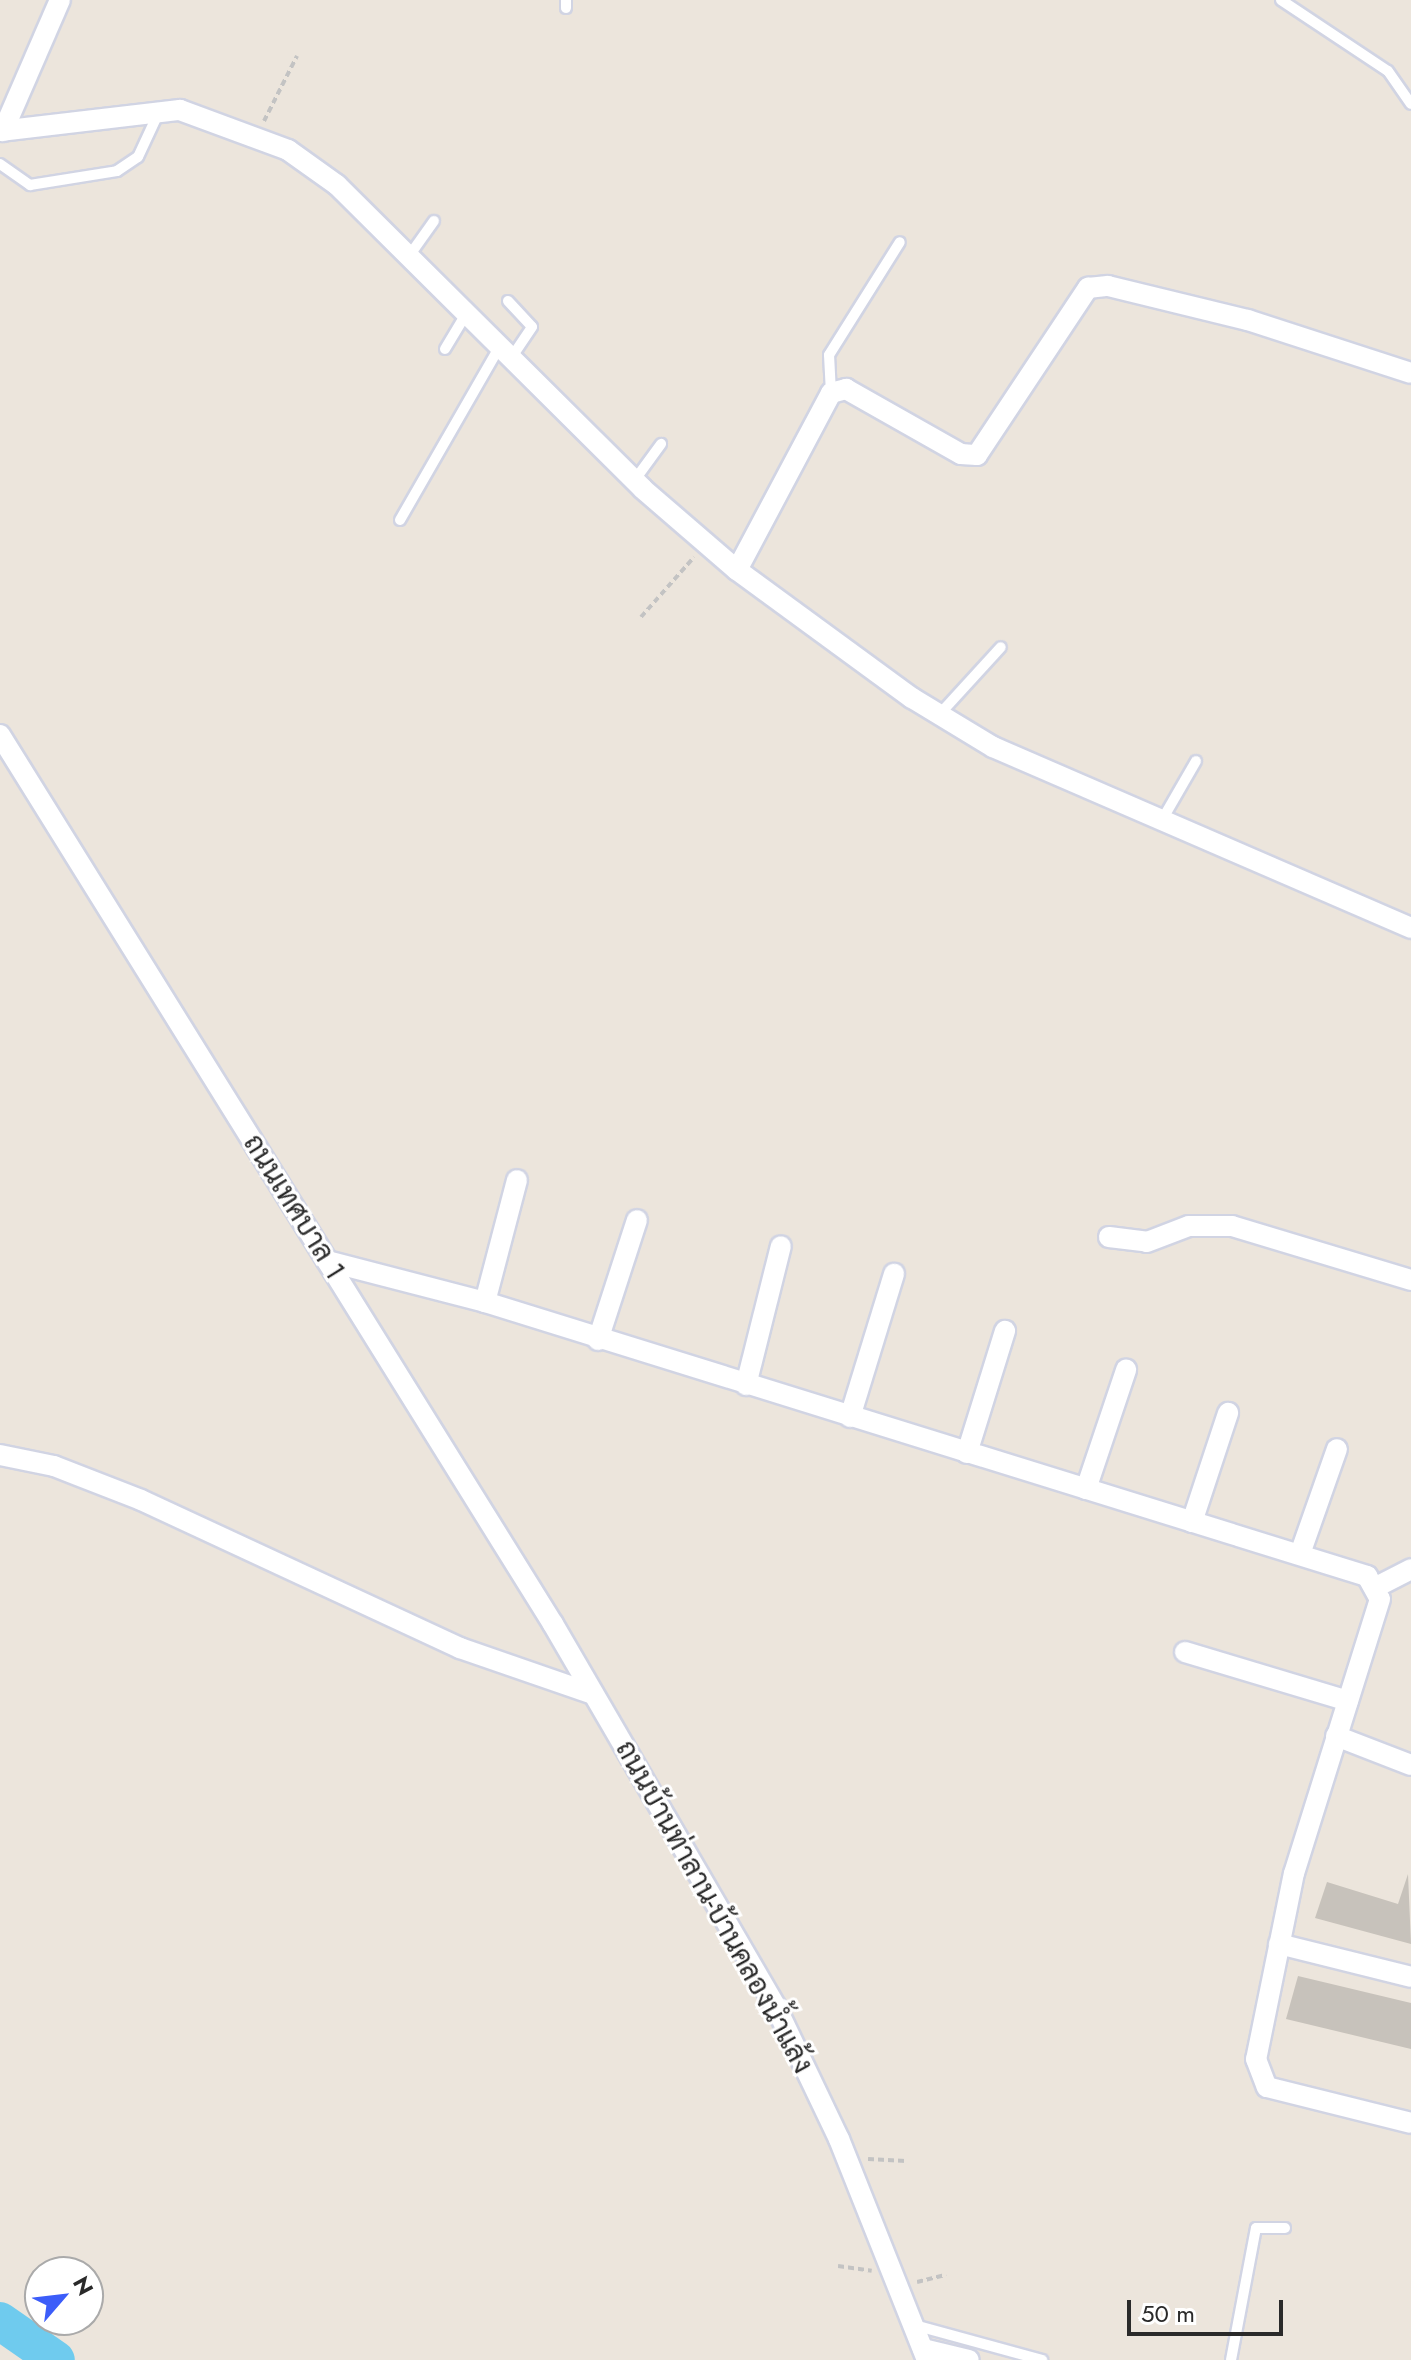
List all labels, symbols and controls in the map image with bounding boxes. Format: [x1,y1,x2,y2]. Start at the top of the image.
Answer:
street label: ถนนเทศบาล 1 [236,1128,352,1286]
street label: ถนนบ้านท่าลาน-บ้านคลองน้ำแล้ง [608,1735,820,2079]
north arrow [24,2256,104,2336]
text: N [65,2270,102,2301]
scale bar [1131,2284,1287,2334]
text: 50 m [1141,2296,1195,2331]

